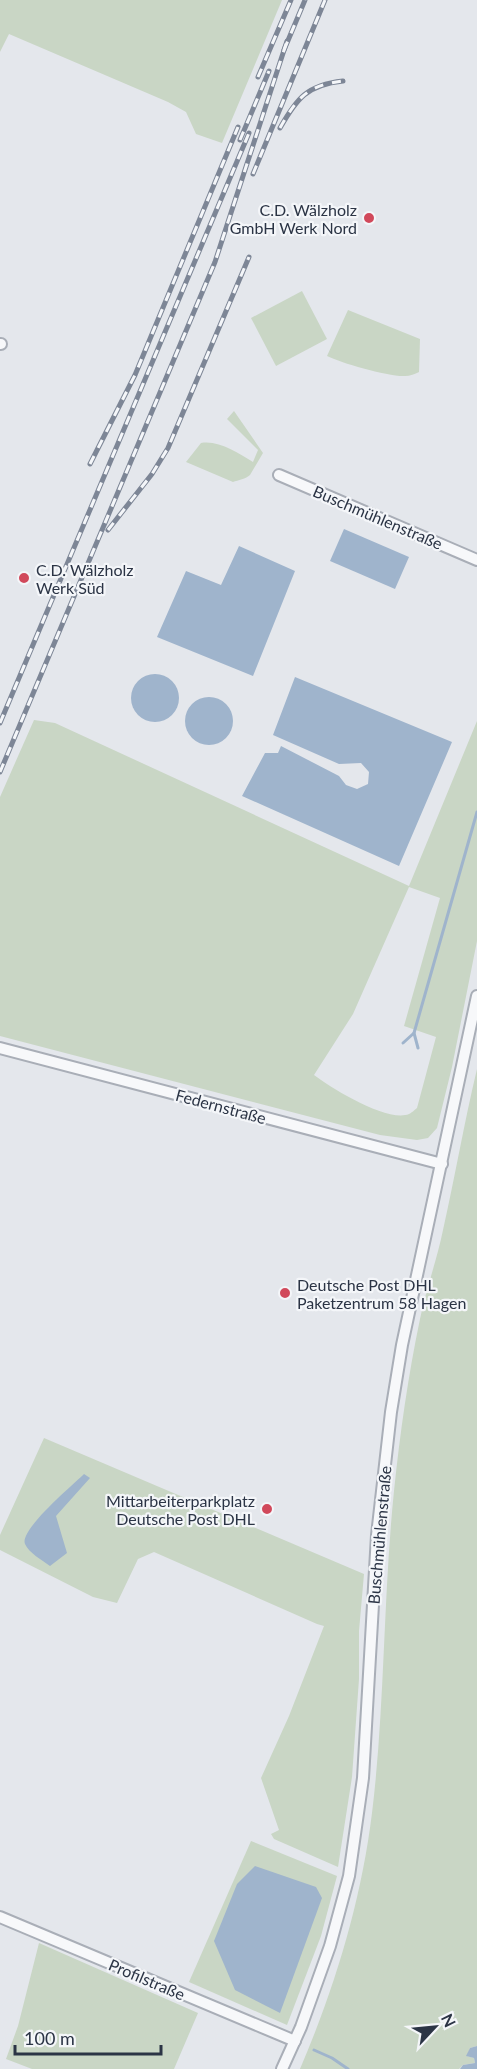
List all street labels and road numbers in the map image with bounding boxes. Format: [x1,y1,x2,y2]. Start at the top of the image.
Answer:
street label: Buschmühlenstraße [310,481,446,553]
street label: Federnstraße [174,1085,268,1127]
street label: Buschmühlenstraße [363,1465,395,1605]
street label: Profilstraße [106,1954,188,2004]

